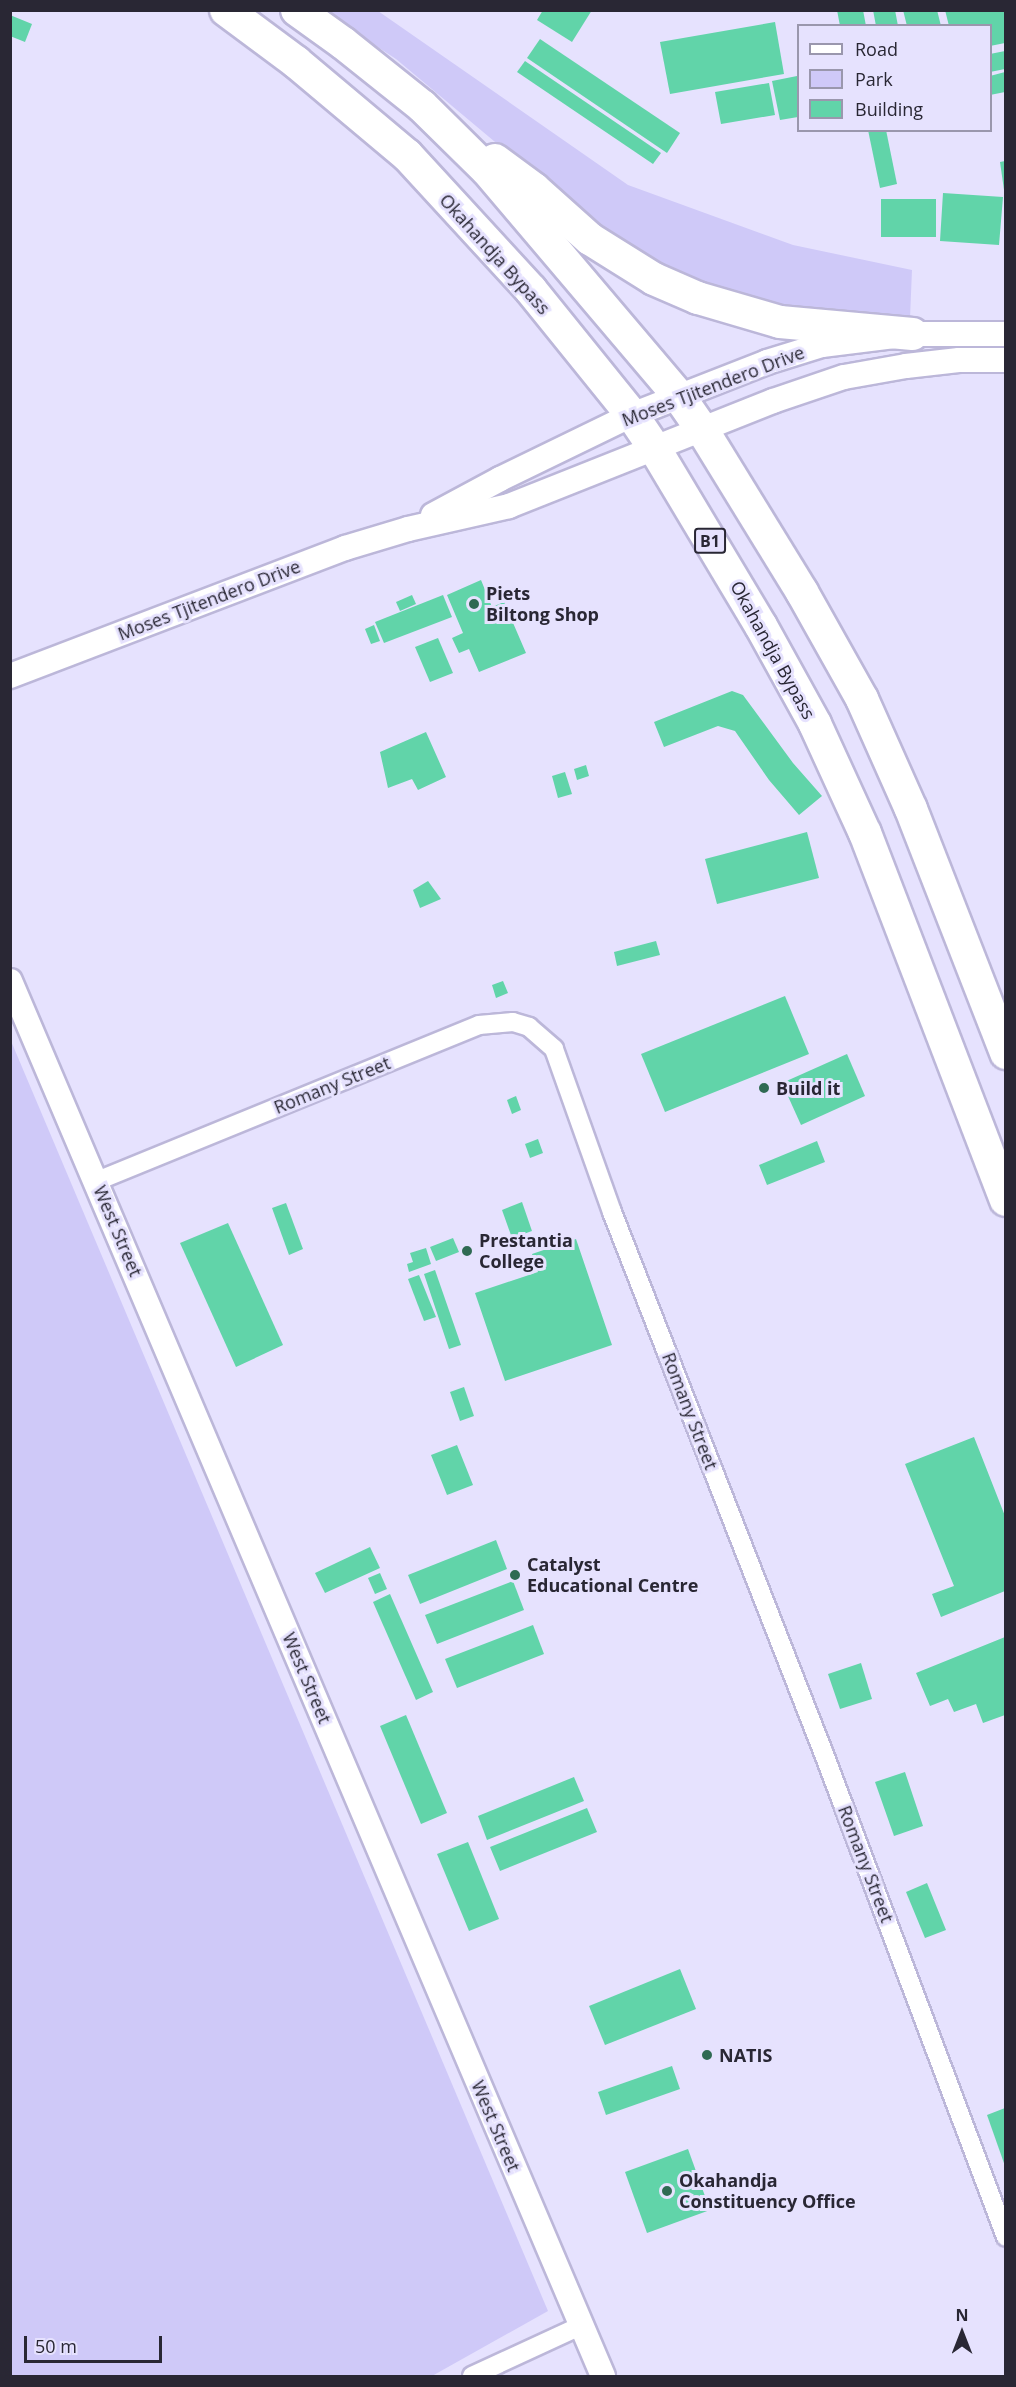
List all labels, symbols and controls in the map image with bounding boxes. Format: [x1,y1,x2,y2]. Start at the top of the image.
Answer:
legend [797,24,992,132]
text: Road [855,37,898,61]
text: Park [855,67,893,91]
text: Building [855,97,923,121]
street label: Okahandja Bypass [435,189,555,319]
street label: Moses Tjitendero Drive [619,341,807,431]
road number: B1 [694,528,726,554]
street label: Moses Tjitendero Drive [115,555,303,645]
street label: Okahandja Bypass [726,577,820,723]
place label: Piets Biltong Shop [486,583,599,626]
marker: Piets Biltong Shop [467,597,481,611]
street label: Romany Street [271,1052,393,1118]
place label: Build it [776,1077,840,1099]
marker: Build it [757,1081,771,1095]
street label: West Street [89,1182,147,1280]
place label: Prestantia College [479,1230,573,1272]
marker: Prestantia College [460,1244,474,1258]
street label: Romany Street [658,1349,722,1473]
place label: Catalyst Educational Centre [527,1554,698,1596]
marker: Catalyst Educational Centre [508,1568,522,1582]
street label: West Street [278,1629,336,1727]
street label: Romany Street [834,1802,898,1926]
place label: NATIS [719,2044,772,2066]
marker: NATIS [700,2048,714,2062]
street label: West Street [467,2077,525,2175]
place label: Okahandja Constituency Office [679,2170,856,2212]
marker: Okahandja Constituency Office [660,2184,674,2198]
north arrow [932,2303,992,2363]
text: N [955,2304,969,2326]
scale bar [27,2324,165,2362]
text: 50 m [35,2334,77,2358]

